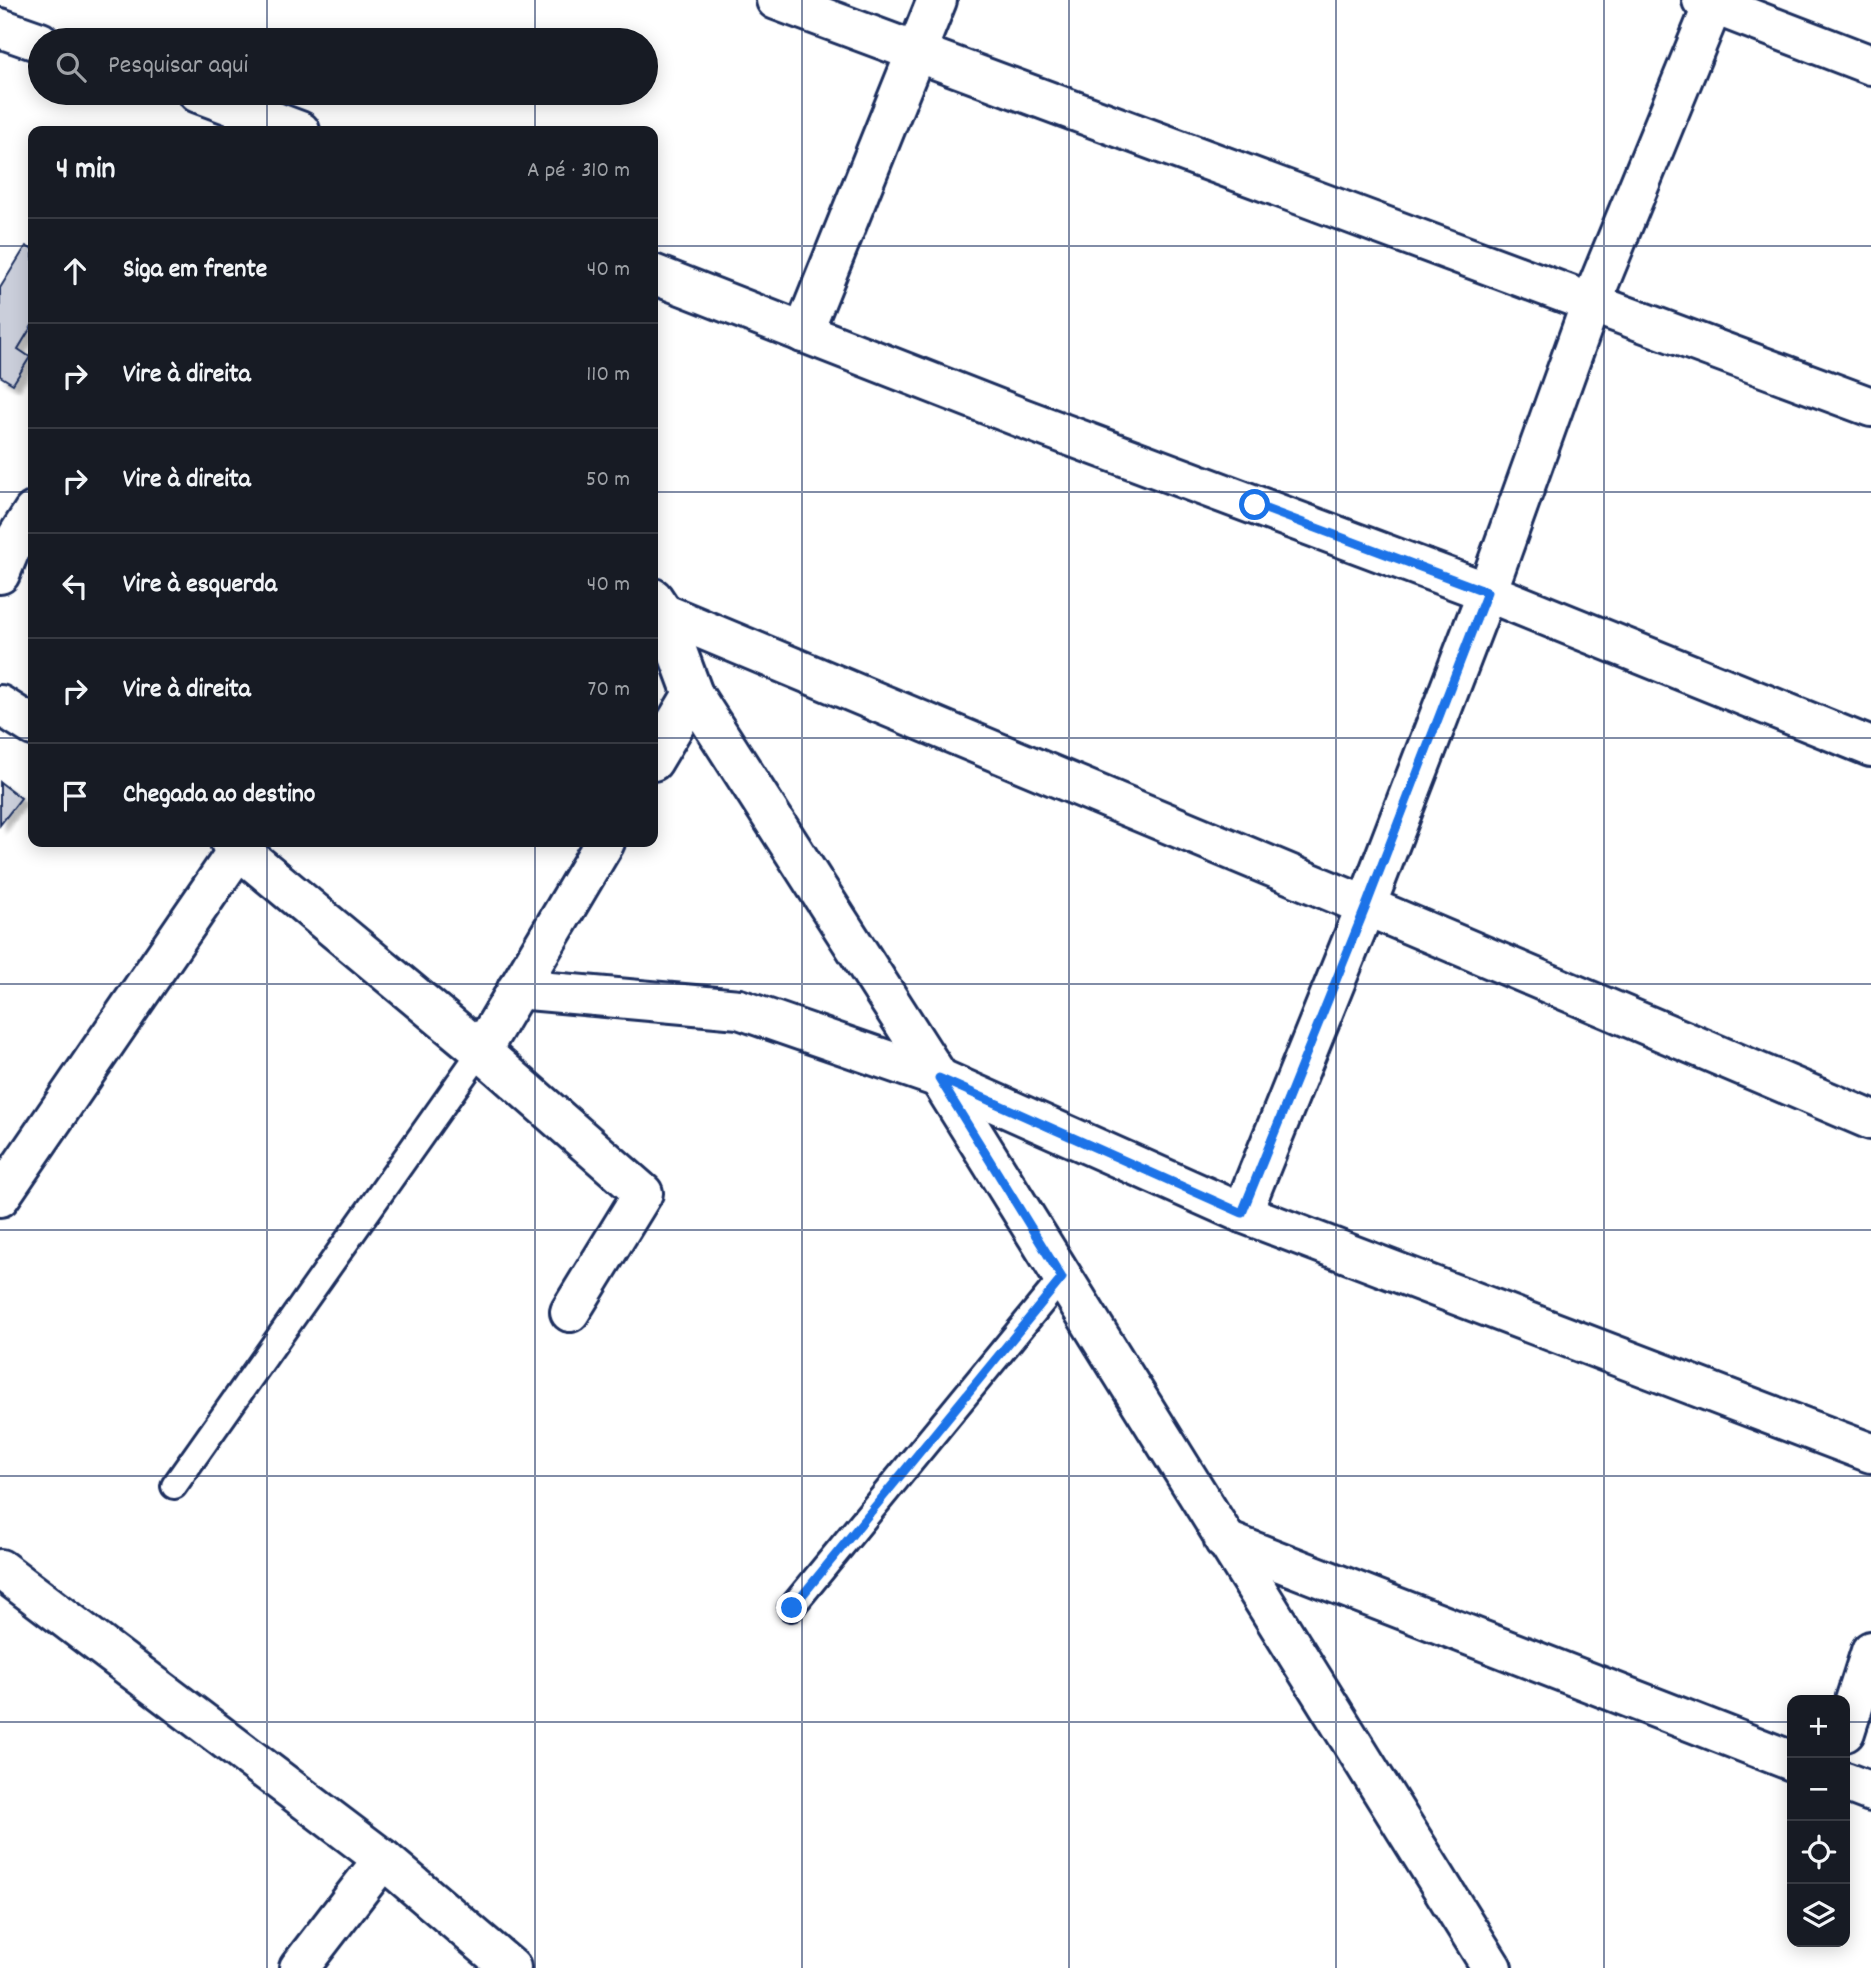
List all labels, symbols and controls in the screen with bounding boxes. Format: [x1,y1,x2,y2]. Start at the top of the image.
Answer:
search box [28,28,658,105]
icon: search [52,48,90,86]
text: Pesquisar aqui [108,48,248,85]
text: 4 min [56,150,115,193]
text: A pé · 310 m [527,155,630,188]
icon: ahead [56,252,94,290]
text: Siga em frente [123,252,267,289]
text: 40 m [587,254,630,287]
icon: right [56,357,94,395]
text: Vire à direita [123,357,251,394]
text: 110 m [586,359,630,392]
icon: right [56,462,94,500]
text: Vire à direita [123,462,251,499]
text: 50 m [586,464,630,497]
route start [1239,489,1270,520]
icon: left [56,567,94,605]
text: Vire à esquerda [123,567,277,604]
text: 40 m [587,569,630,602]
icon: right [56,672,94,710]
text: Vire à direita [123,672,251,709]
text: 70 m [588,674,630,707]
icon: arrive [56,777,94,815]
text: Chegada ao destino [123,777,315,814]
route end [776,1592,807,1623]
map controls [1787,1695,1850,1947]
button: + [1787,1695,1850,1758]
button: − [1787,1758,1850,1821]
button: locate [1787,1821,1850,1884]
button: layers [1787,1884,1850,1947]

